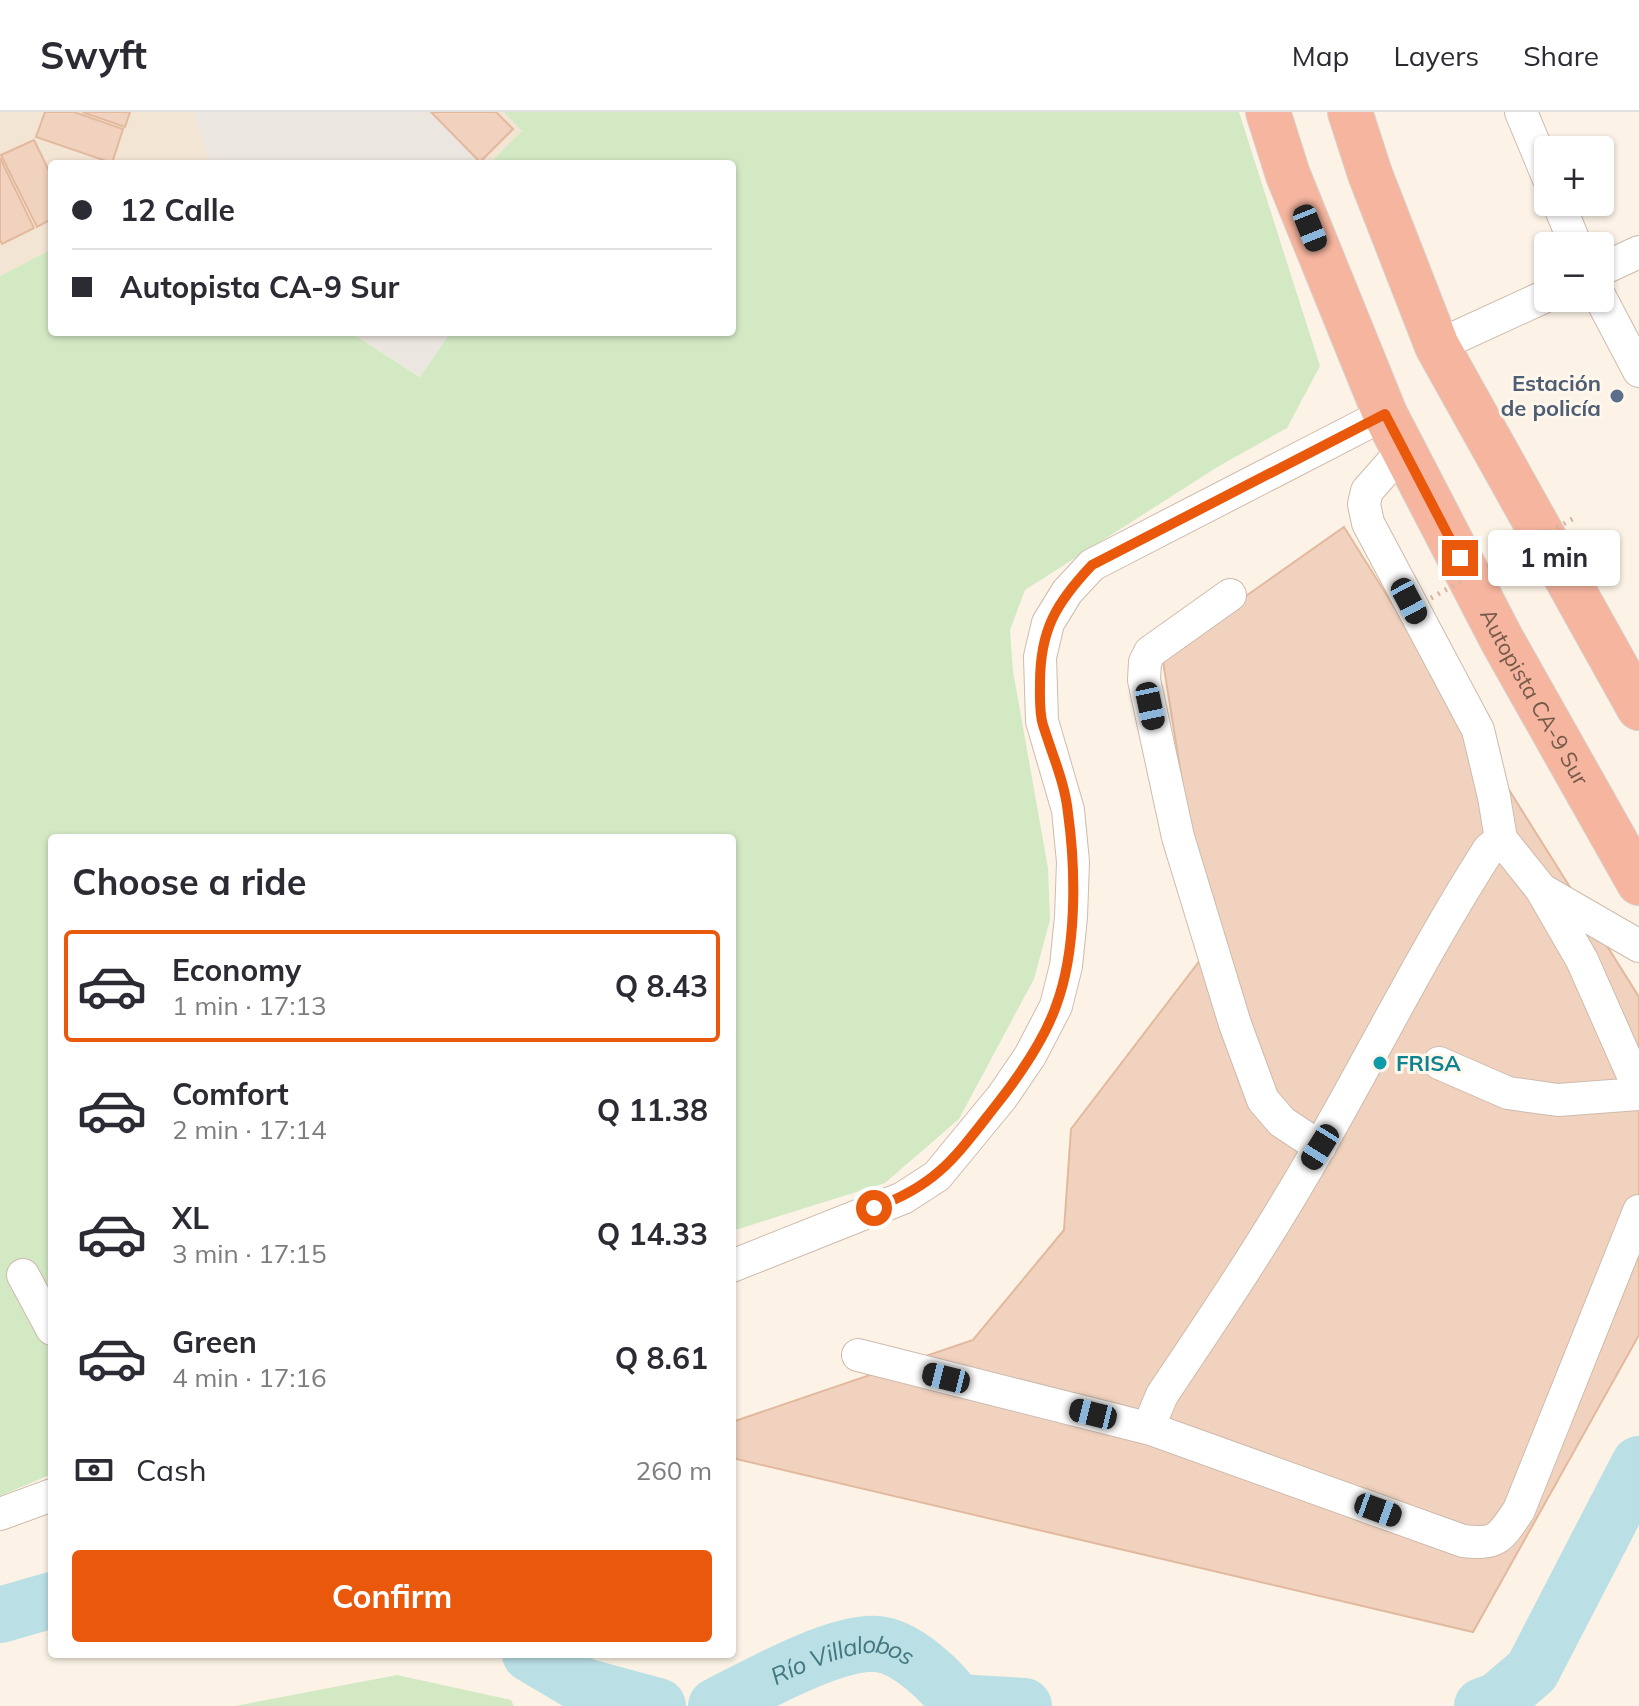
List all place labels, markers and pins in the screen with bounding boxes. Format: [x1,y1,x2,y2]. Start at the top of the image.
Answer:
place label: Estación de policía [1501,369,1601,422]
marker: Estación de policía [1608,387,1626,405]
place label: FRISA [1396,1049,1461,1077]
marker: FRISA [1371,1054,1389,1072]

